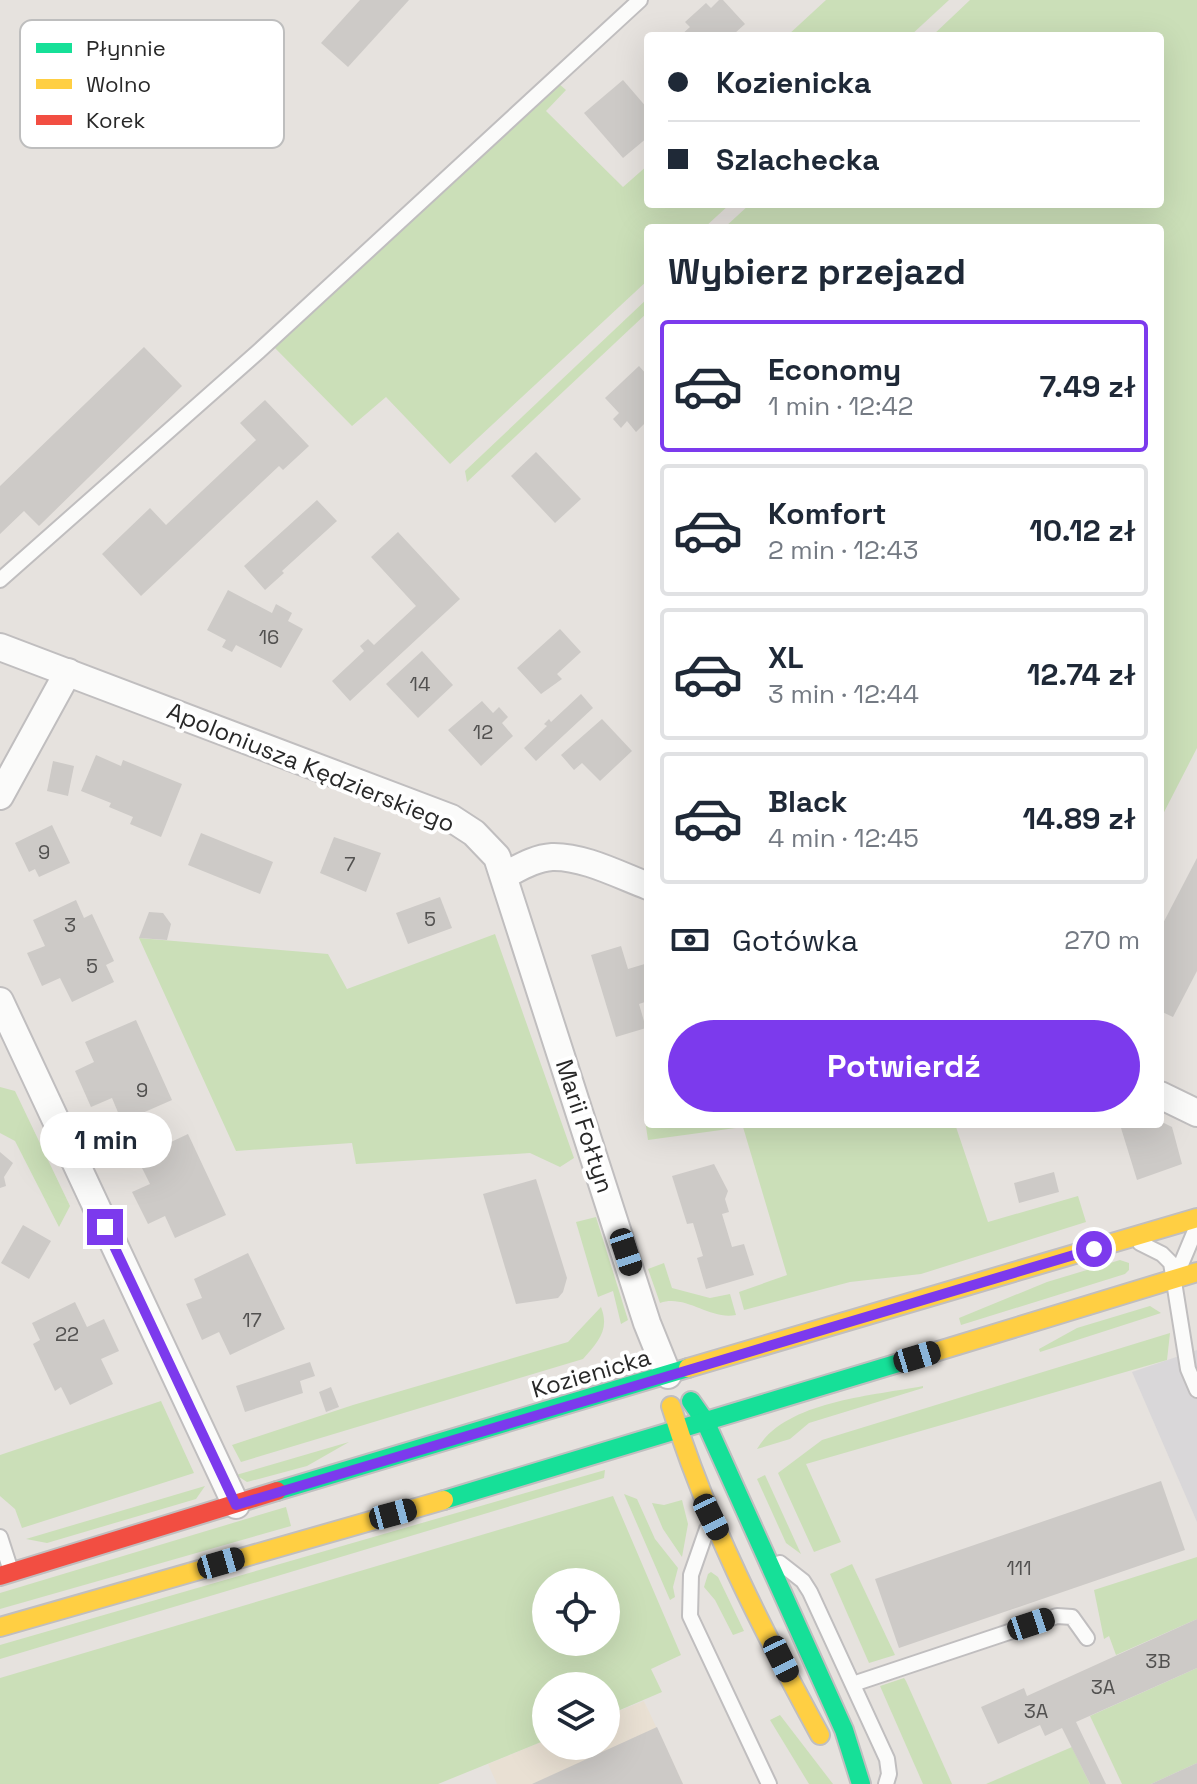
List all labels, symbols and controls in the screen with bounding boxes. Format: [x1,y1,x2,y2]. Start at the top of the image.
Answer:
legend [20,20,284,148]
text: Płynnie [86,34,166,62]
text: Kozienicka [716,63,871,102]
text: Wolno [86,70,151,98]
text: Korek [86,106,145,134]
text: Szlachecka [716,140,880,179]
text: Wybierz przejazd [668,249,966,295]
icon: car [672,350,744,422]
text: Economy [768,350,901,389]
text: 7.49 zł [1039,367,1136,406]
text: 1 min · 12:42 [768,389,914,423]
icon: car [672,494,744,566]
text: Komfort [768,494,886,533]
text: 10.12 zł [1029,511,1136,550]
text: 2 min · 12:43 [768,533,918,567]
house number: 16 [259,624,279,650]
icon: car [672,638,744,710]
text: XL [768,638,804,677]
text: 12.74 zł [1027,655,1136,694]
house number: 14 [410,671,430,697]
text: 3 min · 12:44 [768,677,919,711]
street label: Apoloniusza Kędzierskiego [163,695,459,839]
house number: 12 [473,719,493,745]
icon: car [672,782,744,854]
text: Black [768,782,847,821]
text: 14.89 zł [1022,799,1136,838]
text: 4 min · 12:45 [768,821,919,855]
house number: 9 [38,839,50,865]
house number: 7 [344,851,356,877]
house number: 5 [424,906,436,932]
house number: 3 [64,912,76,938]
icon: cash [668,918,712,962]
text: Gotówka [732,921,858,960]
text: 270 m [1064,923,1140,957]
house number: 5 [86,953,98,979]
button: Potwierdź [668,1020,1140,1112]
street label: Marii Fołtyn [549,1055,621,1197]
house number: 9 [136,1077,148,1103]
callout: 1 min [39,1111,171,1167]
text: 1 min [74,1123,138,1157]
route end [87,1209,123,1245]
car [607,1225,645,1279]
route start [1076,1231,1112,1267]
house number: 17 [242,1307,262,1333]
house number: 22 [55,1321,79,1347]
car [891,1339,943,1375]
street label: Kozienicka [528,1341,654,1405]
car [690,1490,732,1544]
car [367,1496,419,1532]
car [195,1545,247,1581]
house number: 111 [1006,1555,1032,1581]
map controls [532,1568,620,1760]
button: locate [532,1568,620,1656]
car [1004,1605,1058,1643]
car [760,1632,802,1686]
house number: 3B [1145,1648,1171,1674]
button: layers [532,1672,620,1760]
house number: 3A [1091,1674,1116,1700]
house number: 3A [1024,1698,1049,1724]

